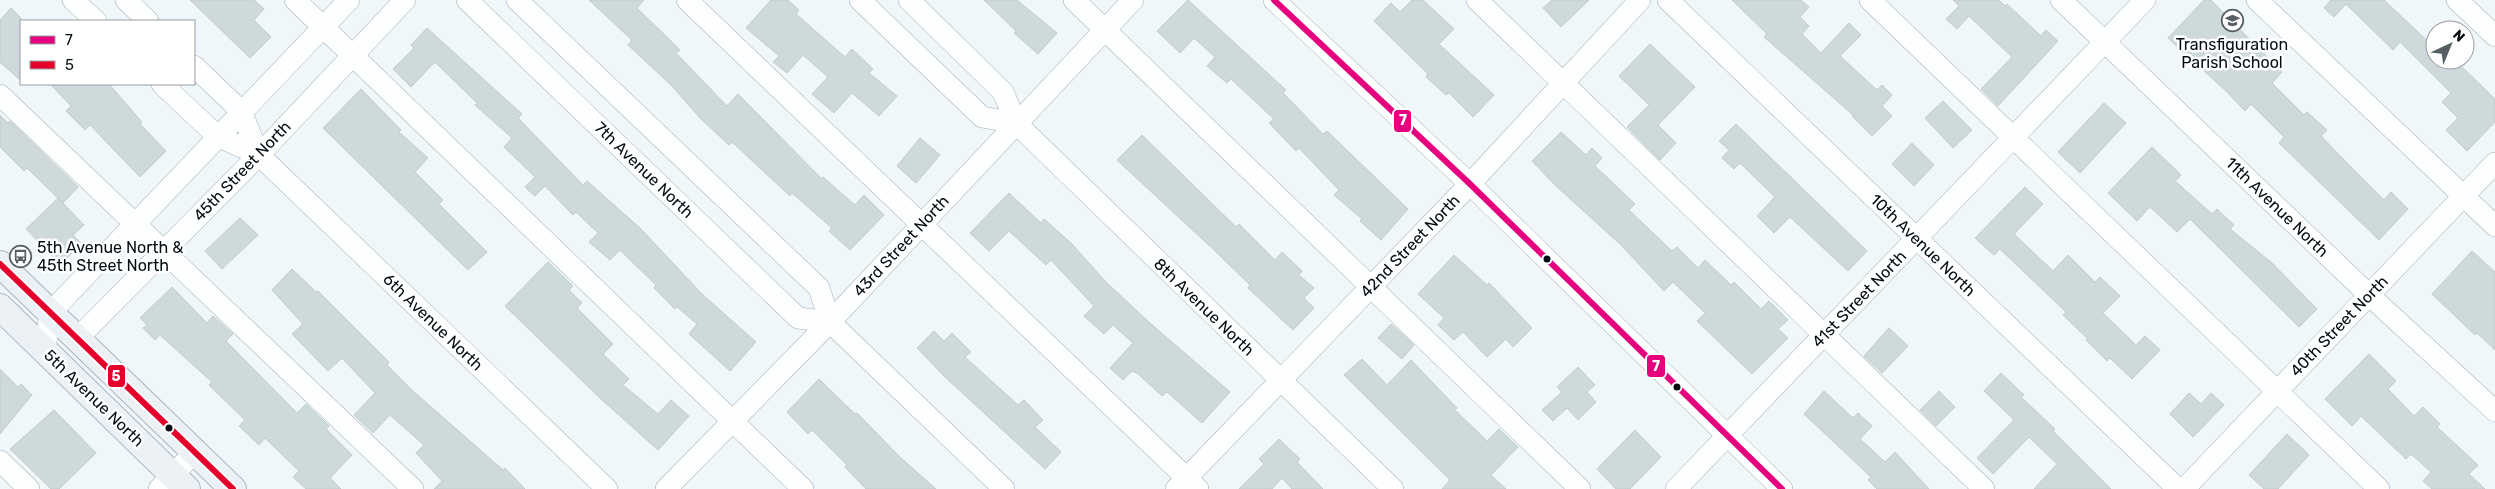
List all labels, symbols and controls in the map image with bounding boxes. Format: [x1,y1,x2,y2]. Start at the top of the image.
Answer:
school or university icon: Transfiguration Parish School [2220,8,2244,32]
legend [20,20,195,85]
north arrow [2425,20,2475,70]
text: N [2449,26,2468,46]
text: 7 [65,31,73,49]
place label: Transfiguration Parish School [2176,35,2288,72]
text: 5 [65,56,74,74]
line badge: 7 [1393,109,1412,133]
text: 7 [1399,112,1407,129]
street label: 45th Street North [189,117,295,225]
street label: 7th Avenue North [591,118,697,222]
street label: 11th Avenue North [2222,153,2332,261]
street label: 10th Avenue North [1866,190,1980,300]
street label: 43rd Street North [849,191,953,301]
street label: 42nd Street North [1356,191,1464,301]
place label: 5th Avenue North & 45th Street North [37,238,183,275]
bus stop icon: 5th Avenue North & 45th Street North [9,244,33,268]
street label: 41st Street North [1808,247,1910,351]
street label: 8th Avenue North [1150,254,1258,360]
unlabelled marker [1542,254,1552,264]
street label: 6th Avenue North [379,269,487,375]
street label: 40th Street North [2286,272,2392,380]
street label: 5th Avenue North [40,345,148,451]
line badge: 7 [1646,354,1666,378]
text: 7 [1652,358,1660,375]
line badge: 5 [107,364,126,388]
unlabelled marker [1672,382,1682,392]
unlabelled marker [164,423,174,433]

